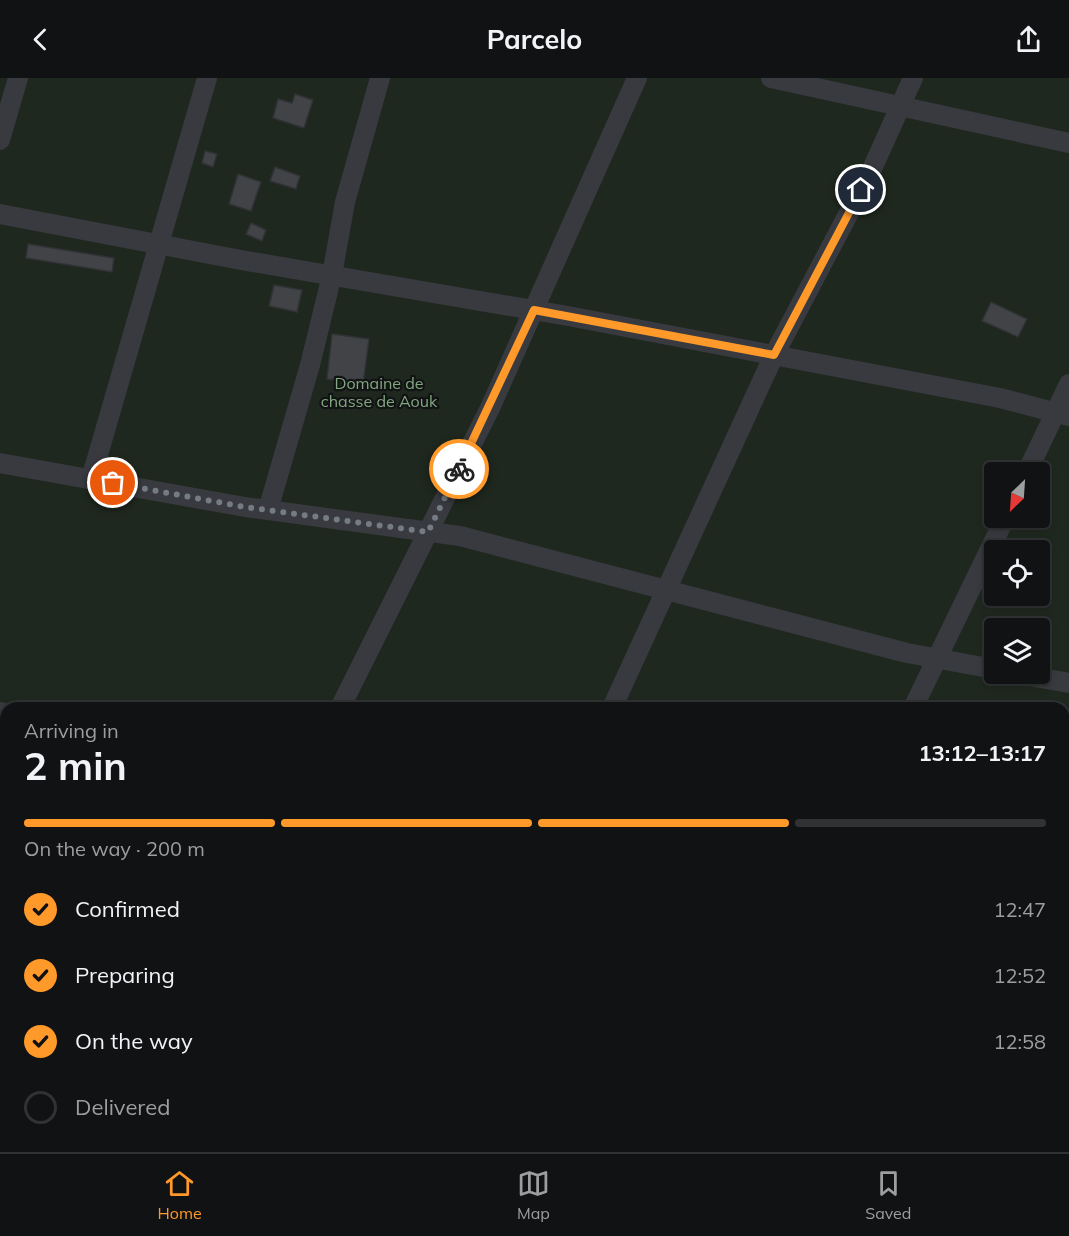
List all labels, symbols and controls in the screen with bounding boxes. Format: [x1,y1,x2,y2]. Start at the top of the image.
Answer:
text: Parcelo [487,22,582,56]
icon: back [24,23,57,56]
icon: share [1012,23,1045,56]
pin [835,164,886,215]
icon: home [844,173,877,206]
park label: Domaine de chasse de Aouk [321,373,438,411]
courier [429,439,489,499]
icon: bike [443,453,476,486]
pin [87,457,138,508]
north arrow [984,462,1050,528]
map controls [984,462,1050,684]
icon: bag [96,466,129,499]
button: locate [984,540,1050,606]
button: layers [984,618,1050,684]
text: Arriving in [24,718,119,743]
text: 13:12–13:17 [918,739,1046,767]
text: 2 min [24,741,127,790]
text: On the way · 200 m [24,836,205,861]
icon: check [24,893,57,926]
text: Confirmed [75,895,180,923]
text: 12:47 [993,897,1046,922]
icon: check [24,959,57,992]
text: Preparing [75,961,175,989]
text: 12:52 [993,963,1046,988]
icon: check [24,1025,57,1058]
text: On the way [75,1027,193,1055]
text: 12:58 [993,1029,1046,1054]
text: Delivered [75,1093,170,1121]
tab: Home [158,1167,202,1223]
tab: Map [517,1167,550,1223]
tab: Saved [865,1167,911,1223]

